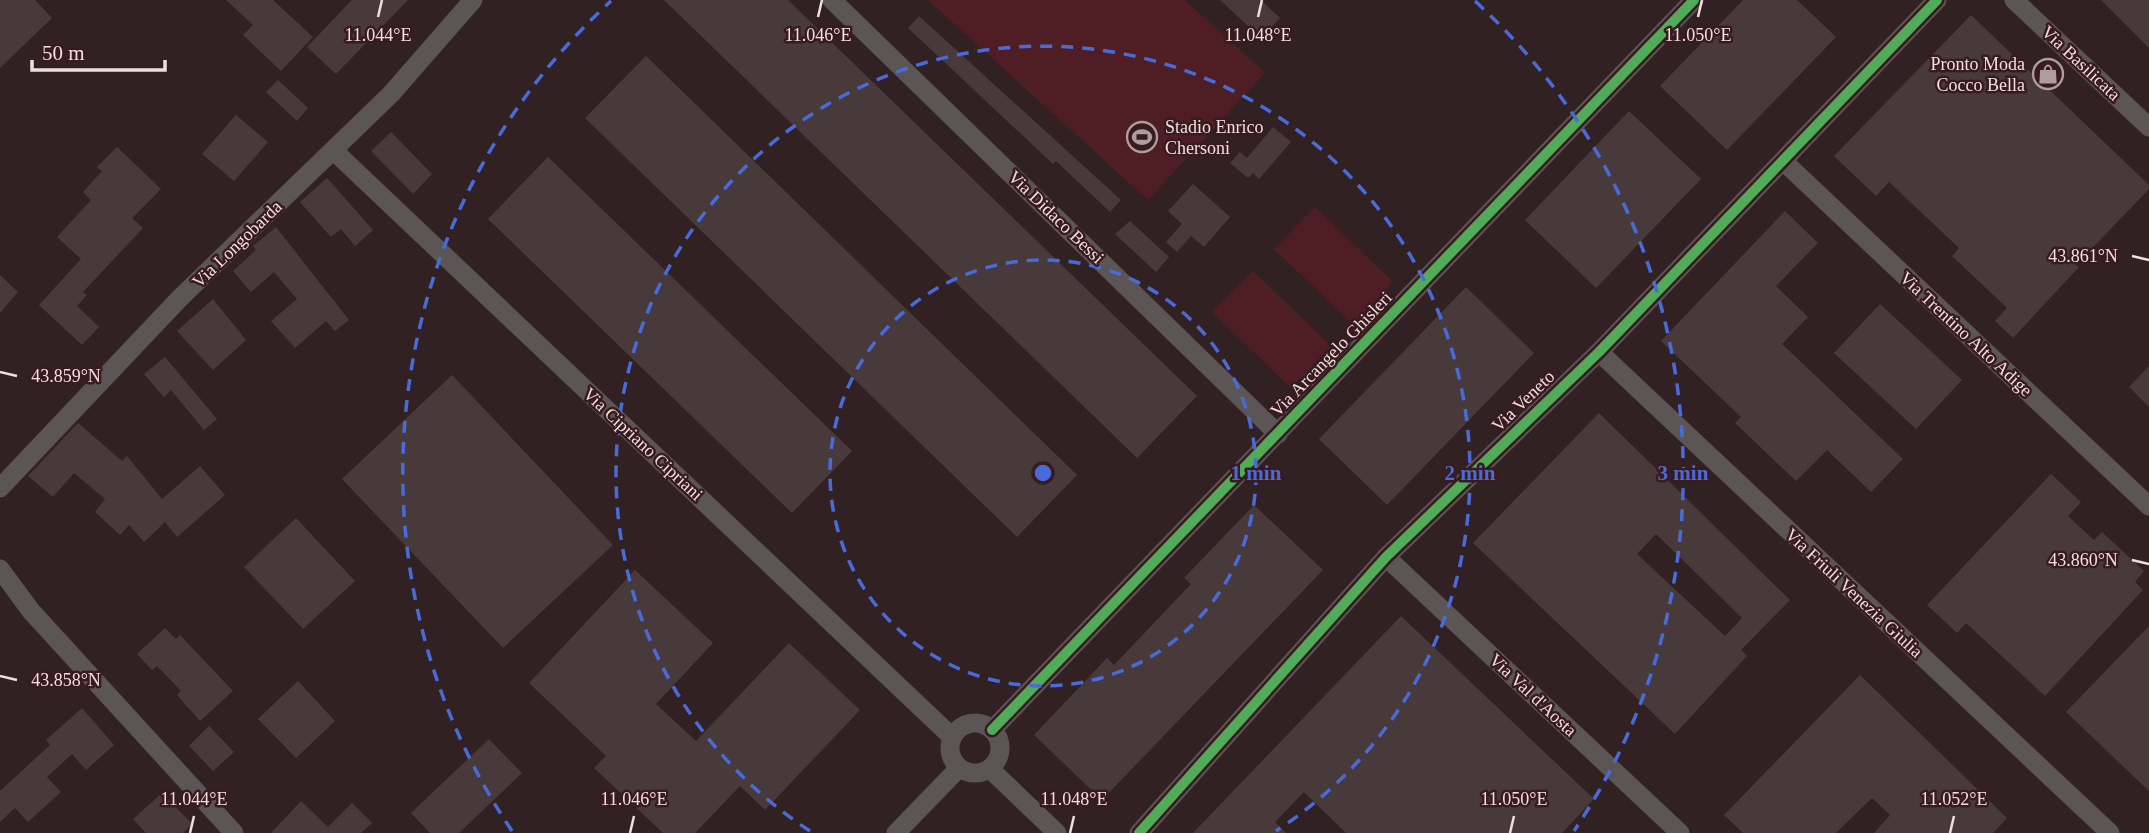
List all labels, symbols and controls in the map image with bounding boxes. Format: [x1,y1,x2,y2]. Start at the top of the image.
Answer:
street label: Via Basilicata [2037,21,2125,105]
text: 11.044°E [344,25,412,45]
text: 11.046°E [784,25,852,45]
text: 11.048°E [1224,25,1292,45]
text: 11.050°E [1664,25,1732,45]
scale bar [32,28,164,72]
text: 50 m [42,41,85,65]
place label: Pronto Moda Cocco Bella [1931,54,2025,95]
shop icon: Pronto Moda Cocco Bella [2031,57,2065,91]
place label: Stadio Enrico Chersoni [1165,117,1263,158]
sports icon: Stadio Enrico Chersoni [1125,120,1159,154]
street label: Via Didaco Bessi [1004,166,1108,268]
street label: Via Longobarda [188,196,286,292]
text: 43.861°N [2048,246,2118,266]
street label: Via Trentino Alto Adige [1896,268,2036,400]
street label: Via Arcangelo Ghisleri [1266,287,1396,421]
text: 43.859°N [31,366,101,386]
street label: Via Veneto [1488,366,1558,436]
street label: Via Cipriano Cipriani [579,384,707,504]
centre of rings [1031,461,1055,485]
text: 1 min [1231,461,1282,485]
text: 2 min [1445,461,1496,485]
text: 3 min [1658,461,1709,485]
street label: Via Friuli Venezia Giulia [1781,524,1927,662]
text: 43.860°N [2048,550,2118,570]
street label: Via Val d'Aosta [1485,650,1581,740]
text: 43.858°N [31,670,101,690]
text: 11.044°E [160,789,228,809]
text: 11.046°E [600,789,668,809]
text: 11.048°E [1040,789,1108,809]
text: 11.050°E [1480,789,1548,809]
text: 11.052°E [1920,789,1988,809]

